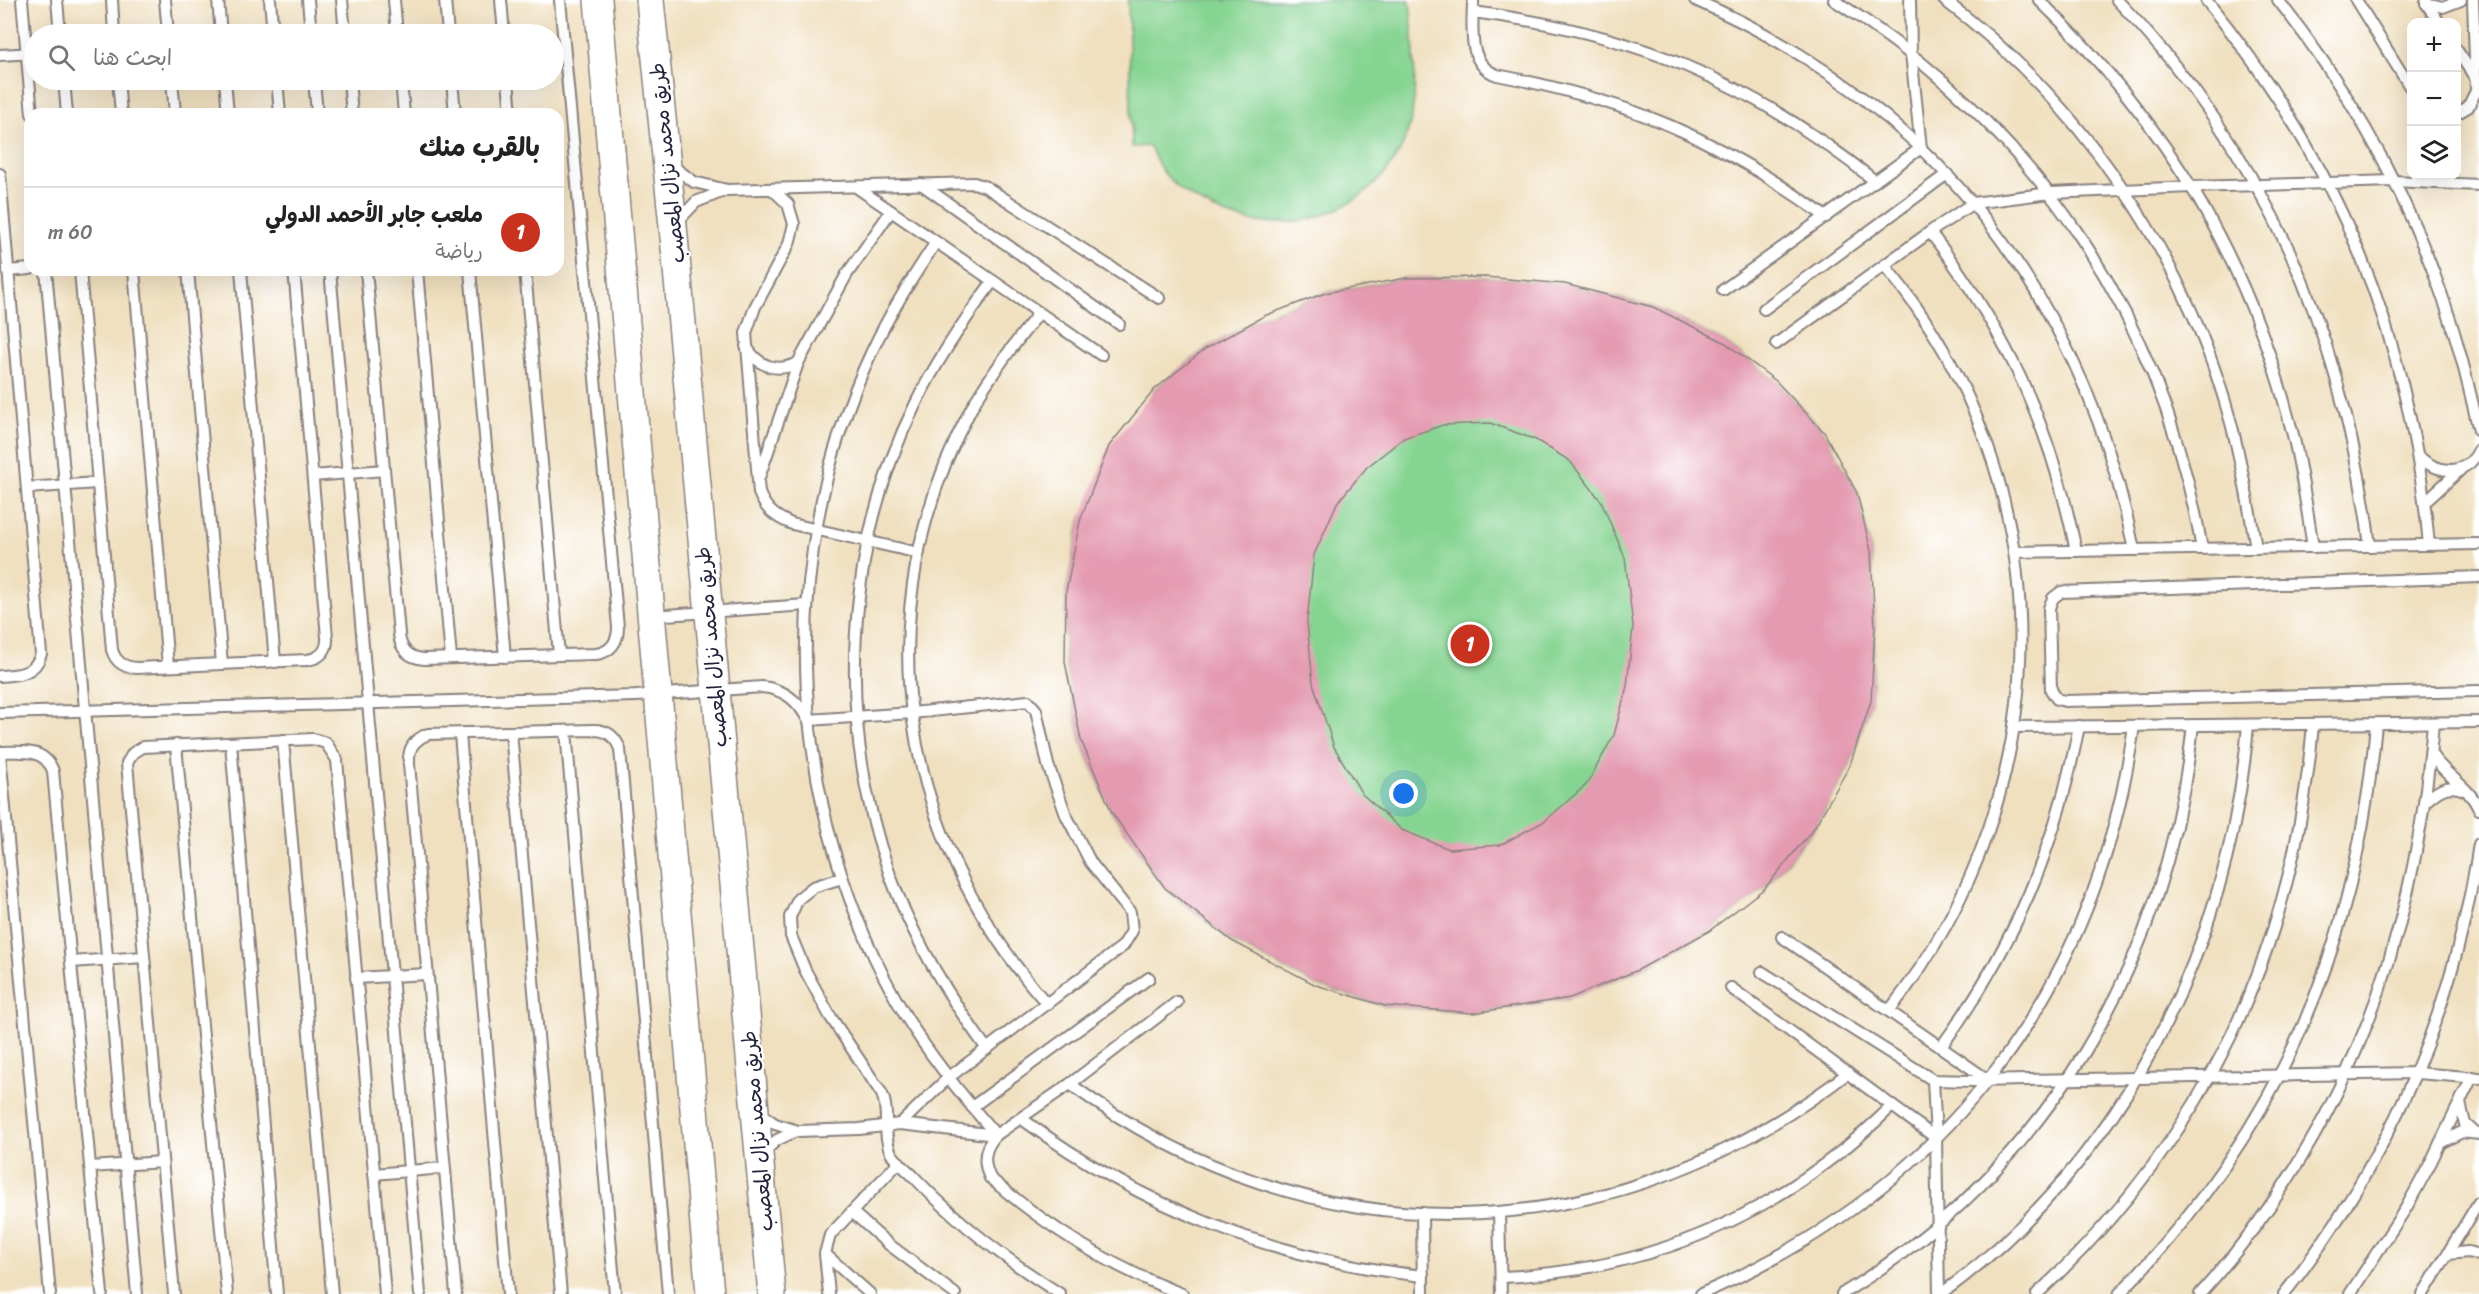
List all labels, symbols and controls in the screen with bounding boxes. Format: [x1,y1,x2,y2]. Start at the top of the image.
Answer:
map controls [2407,18,2461,180]
button: + [2407,18,2461,72]
search box [24,24,564,90]
text: ابحث هنا [93,38,172,77]
icon: search [45,41,78,74]
street label: طريق محمد نزال المعصب [640,61,695,265]
button: − [2407,72,2461,126]
text: بالقرب منك [419,124,540,170]
button: layers [2407,126,2461,180]
text: ملعب جابر الأحمد الدولي [265,195,483,234]
text: 60 m [48,215,93,250]
text: 1 [516,215,525,250]
text: رياضة [435,234,483,269]
street label: طريق محمد نزال المعصب [685,545,738,749]
pin: 1 [1450,622,1490,666]
your location [1389,779,1418,808]
street label: طريق محمد نزال المعصب [731,1029,784,1233]

